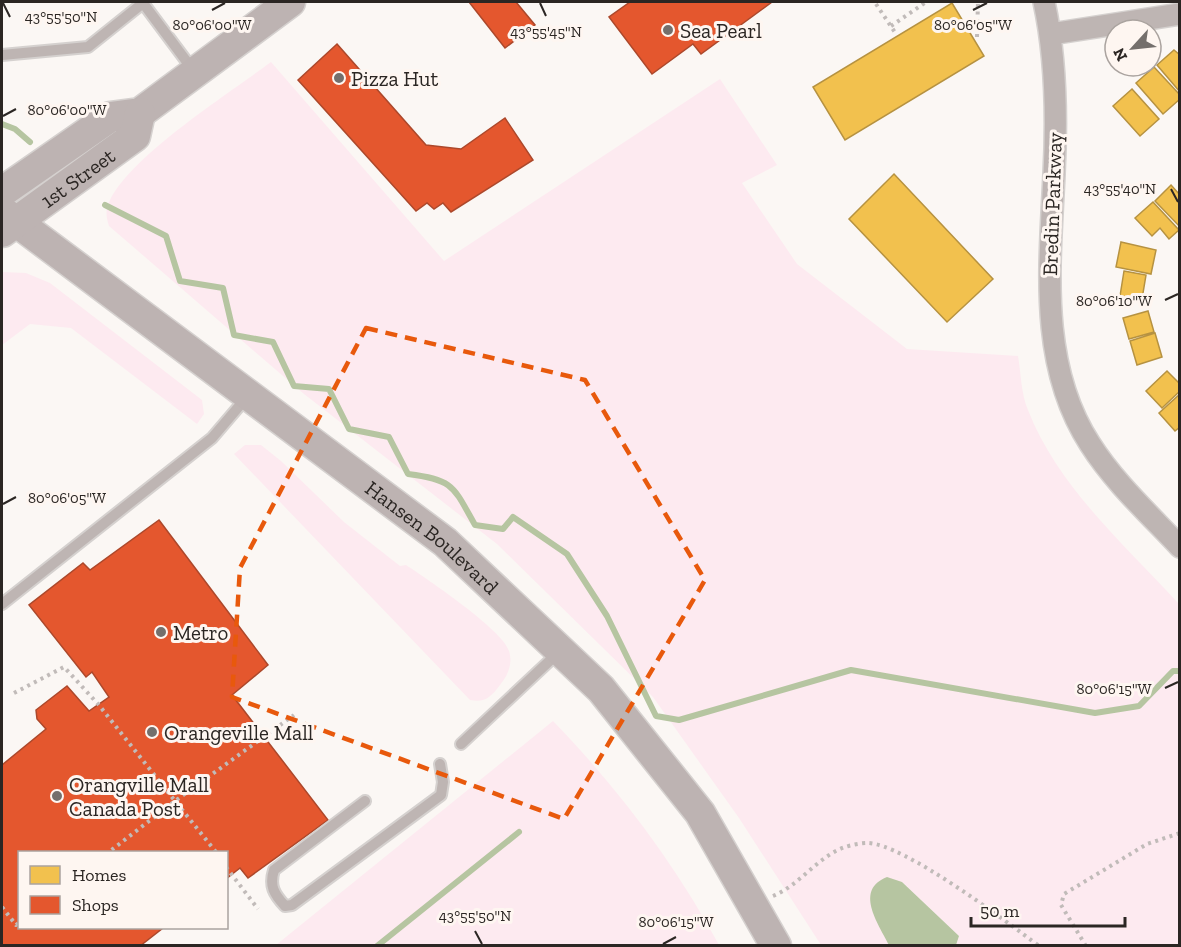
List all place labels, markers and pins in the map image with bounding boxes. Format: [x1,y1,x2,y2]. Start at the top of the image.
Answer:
place label: Sea Pearl [680,18,762,43]
marker: Sea Pearl [661,23,675,37]
place label: Pizza Hut [351,66,439,91]
marker: Pizza Hut [332,71,346,85]
place label: Metro [173,620,228,645]
marker: Metro [154,625,168,639]
place label: Orangeville Mall [164,720,314,745]
marker: Orangeville Mall [145,725,159,739]
place label: Orangville Mall Canada Post [69,772,209,821]
marker: Orangville Mall Canada Post [50,789,64,803]

